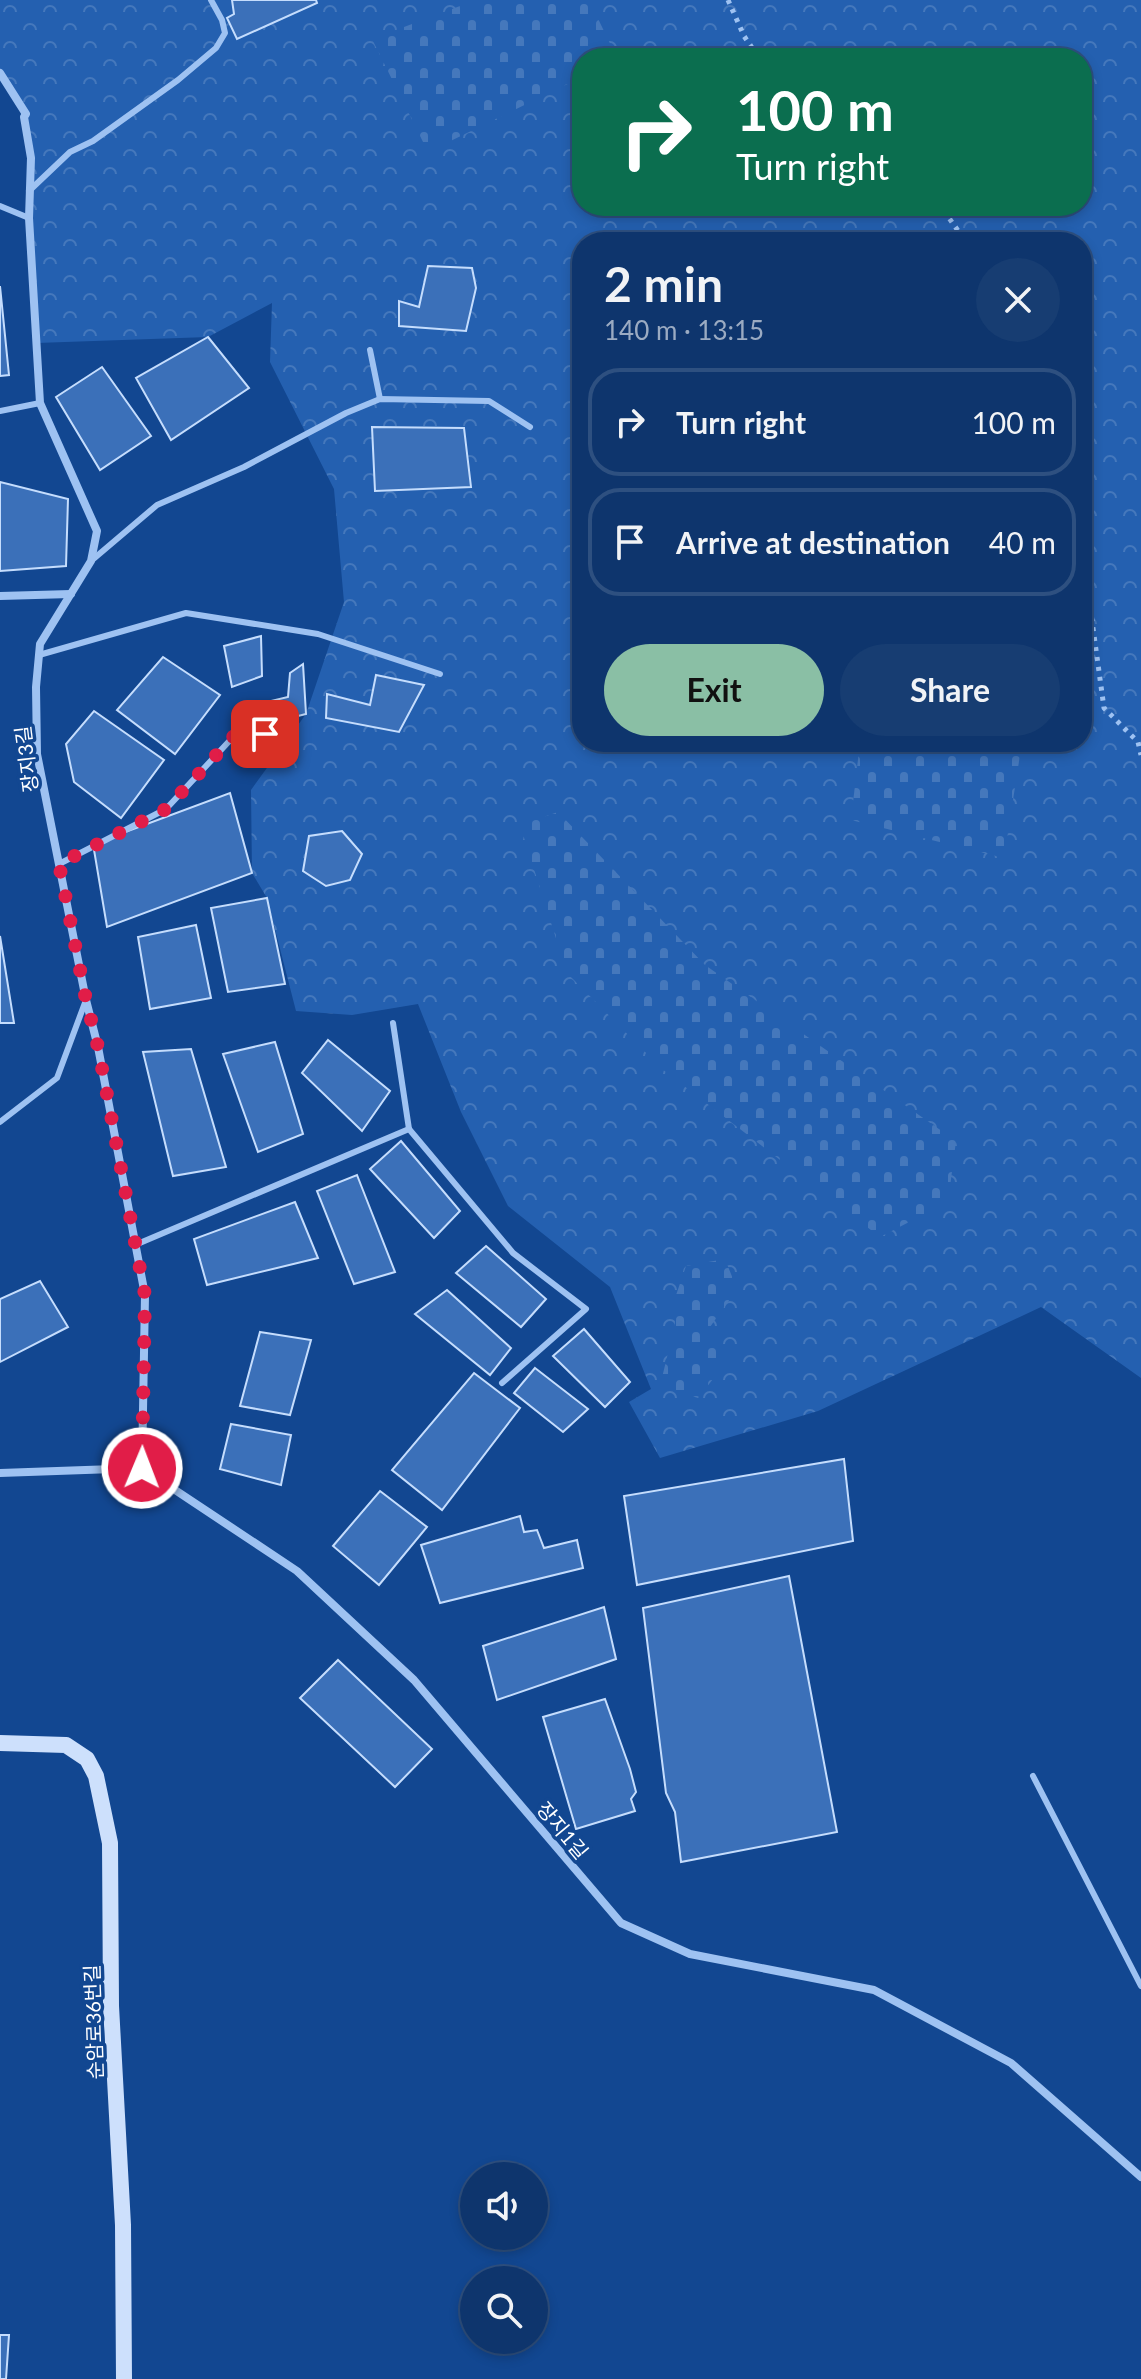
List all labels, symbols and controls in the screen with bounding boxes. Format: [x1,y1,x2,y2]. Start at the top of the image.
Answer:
text: 100 m [736,76,894,143]
icon: right [604,80,708,184]
text: Turn right [736,144,889,188]
text: 2 min [604,255,723,312]
button: close [976,258,1060,342]
text: 140 m · 13:15 [604,314,764,346]
icon: right [608,400,652,444]
text: Turn right [676,404,806,440]
text: 100 m [971,404,1056,440]
icon: arrive [608,520,652,564]
text: Arrive at destination [676,524,950,560]
text: 40 m [989,524,1056,560]
button: Exit [604,644,824,736]
button: Share [840,644,1060,736]
pin [231,700,299,768]
icon: arrive [243,712,287,756]
street label: 장지3길 [10,724,42,794]
position arrow [100,1426,184,1510]
street label: 장지1길 [532,1797,594,1863]
street label: 순암로36번길 [79,1964,107,2080]
map controls [460,2162,548,2354]
button: sound [460,2162,548,2250]
button: search [460,2266,548,2354]

